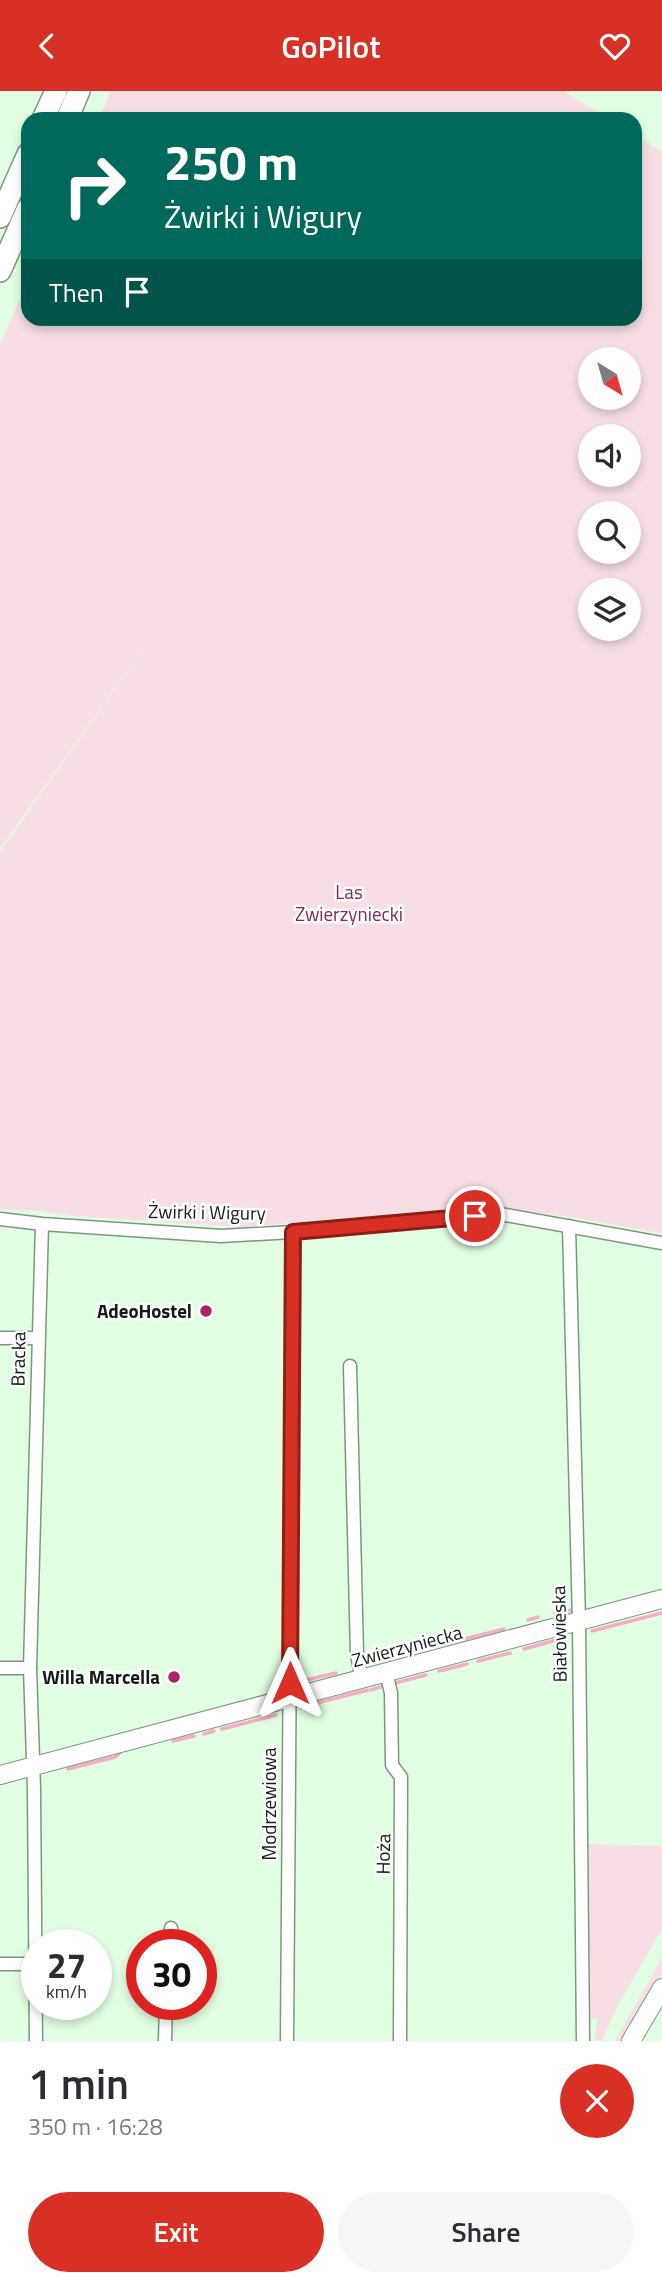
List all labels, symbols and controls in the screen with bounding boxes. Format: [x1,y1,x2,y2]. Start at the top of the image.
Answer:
text: GoPilot [281,22,381,70]
icon: back [28,27,66,65]
icon: heart [596,27,634,65]
text: 250 m [164,124,298,199]
icon: right [49,140,140,231]
text: Żwirki i Wigury [164,192,362,240]
text: Then [49,273,104,312]
icon: arrive [118,273,156,311]
north arrow [578,347,640,409]
map controls [578,347,641,641]
button: sound [578,424,641,487]
button: search [578,501,641,564]
button: layers [578,578,641,641]
park label: Las Zwierzyniecki [295,877,403,928]
pin [445,1186,505,1246]
street label: Żwirki i Wigury [148,1196,266,1227]
icon: arrive [456,1197,494,1235]
place label: AdeoHostel [97,1296,192,1325]
marker: AdeoHostel [198,1303,214,1319]
street label: Bracka [3,1331,32,1387]
street label: Białowieska [543,1585,574,1683]
street label: Zwierzyniecka [348,1617,466,1674]
position arrow [253,1646,327,1720]
place label: Willa Marcella [42,1662,160,1691]
marker: Willa Marcella [166,1669,182,1685]
street label: Modrzewiowa [254,1747,283,1861]
street label: Hoża [368,1833,397,1875]
speed limit sign: 30 [126,1929,217,2020]
text: 27 [47,1938,86,1992]
text: km/h [46,1978,87,2005]
text: 1 min [28,2051,129,2115]
button: close [560,2064,634,2138]
text: 350 m · 16:28 [28,2109,163,2144]
button: Exit [28,2192,324,2272]
button: Share [338,2192,634,2272]

